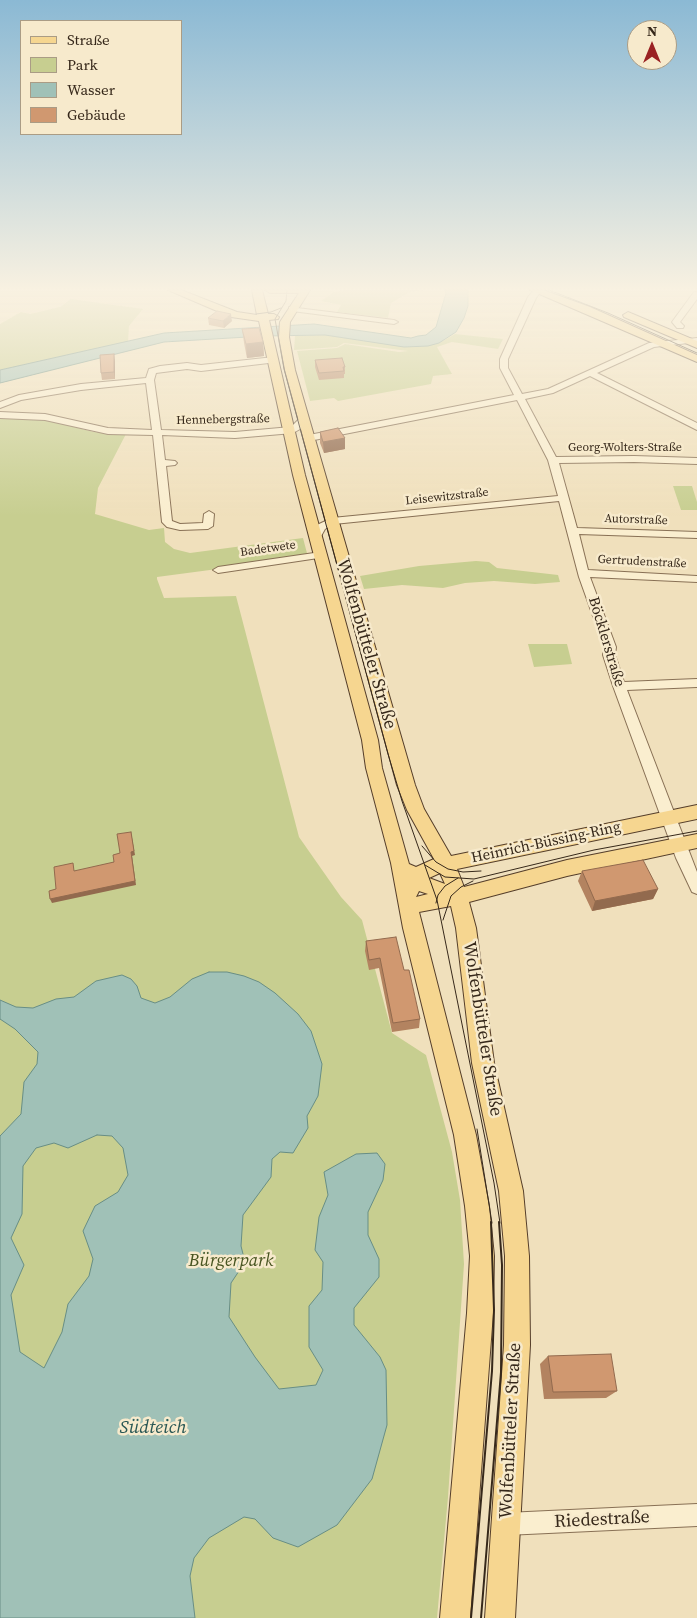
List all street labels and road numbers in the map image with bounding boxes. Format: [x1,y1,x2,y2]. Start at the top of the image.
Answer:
street label: Hennebergstraße [176,412,270,428]
street label: Georg-Wolters-Straße [568,441,682,455]
street label: Leisewitzstraße [405,485,489,509]
street label: Autorstraße [604,512,668,528]
street label: Badetwete [239,538,297,560]
street label: Gertrudenstraße [597,552,687,572]
street label: Wolfenbütteler Straße [331,556,401,732]
street label: Böcklerstraße [584,595,628,689]
street label: Heinrich-Büssing-Ring [470,818,622,868]
street label: Wolfenbütteler Straße [458,940,506,1118]
street label: Wolfenbütteler Straße [496,1342,526,1520]
street label: Riedestraße [554,1507,650,1533]

